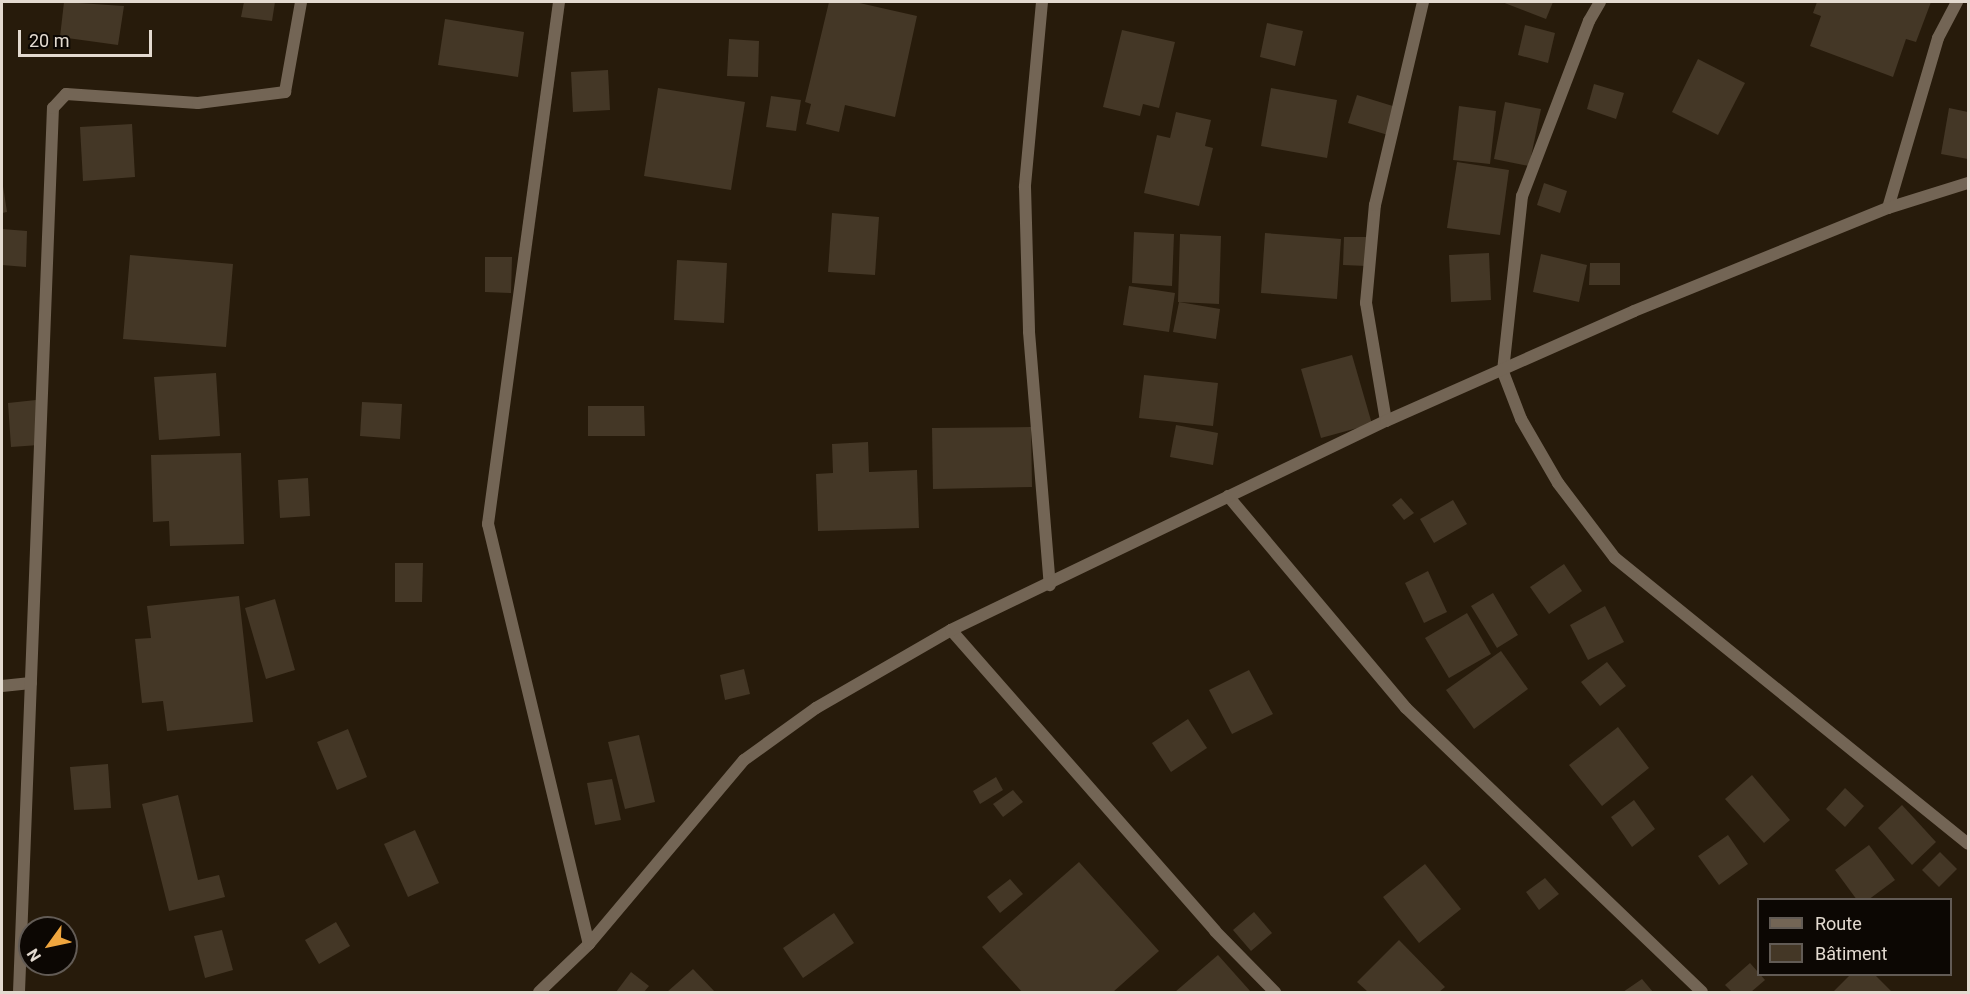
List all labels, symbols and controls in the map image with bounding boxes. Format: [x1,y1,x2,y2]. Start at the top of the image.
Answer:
scale bar [21,18,154,56]
text: 20 m [29,30,69,51]
legend [1757,898,1952,976]
text: Route [1815,913,1862,934]
north arrow [18,916,78,976]
text: Bâtiment [1815,943,1887,964]
text: N [23,945,45,965]

